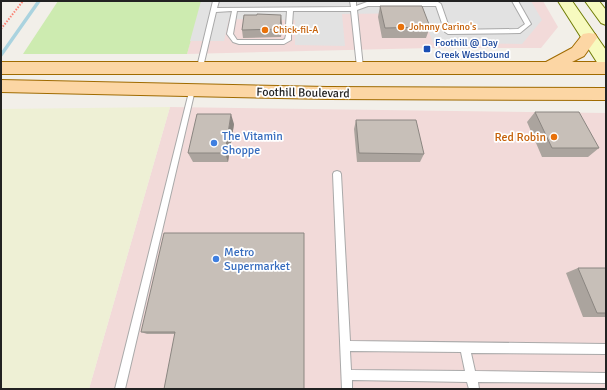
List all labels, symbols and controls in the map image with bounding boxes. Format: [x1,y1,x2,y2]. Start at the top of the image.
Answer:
place label: Johnny Carino's [409,21,477,33]
marker: Johnny Carino's [396,22,406,32]
place label: Chick-fil-A [273,24,318,36]
marker: Chick-fil-A [260,25,270,35]
place label: Foothill @ Day Creek Westbound [435,37,509,61]
marker: Foothill @ Day Creek Westbound [422,44,432,54]
street label: Foothill Boulevard [256,85,350,101]
place label: The Vitamin Shoppe [222,129,283,158]
place label: Red Robin [495,130,546,145]
marker: Red Robin [549,132,559,142]
marker: The Vitamin Shoppe [209,138,219,148]
place label: Metro Supermarket [224,245,290,274]
marker: Metro Supermarket [211,254,221,264]

